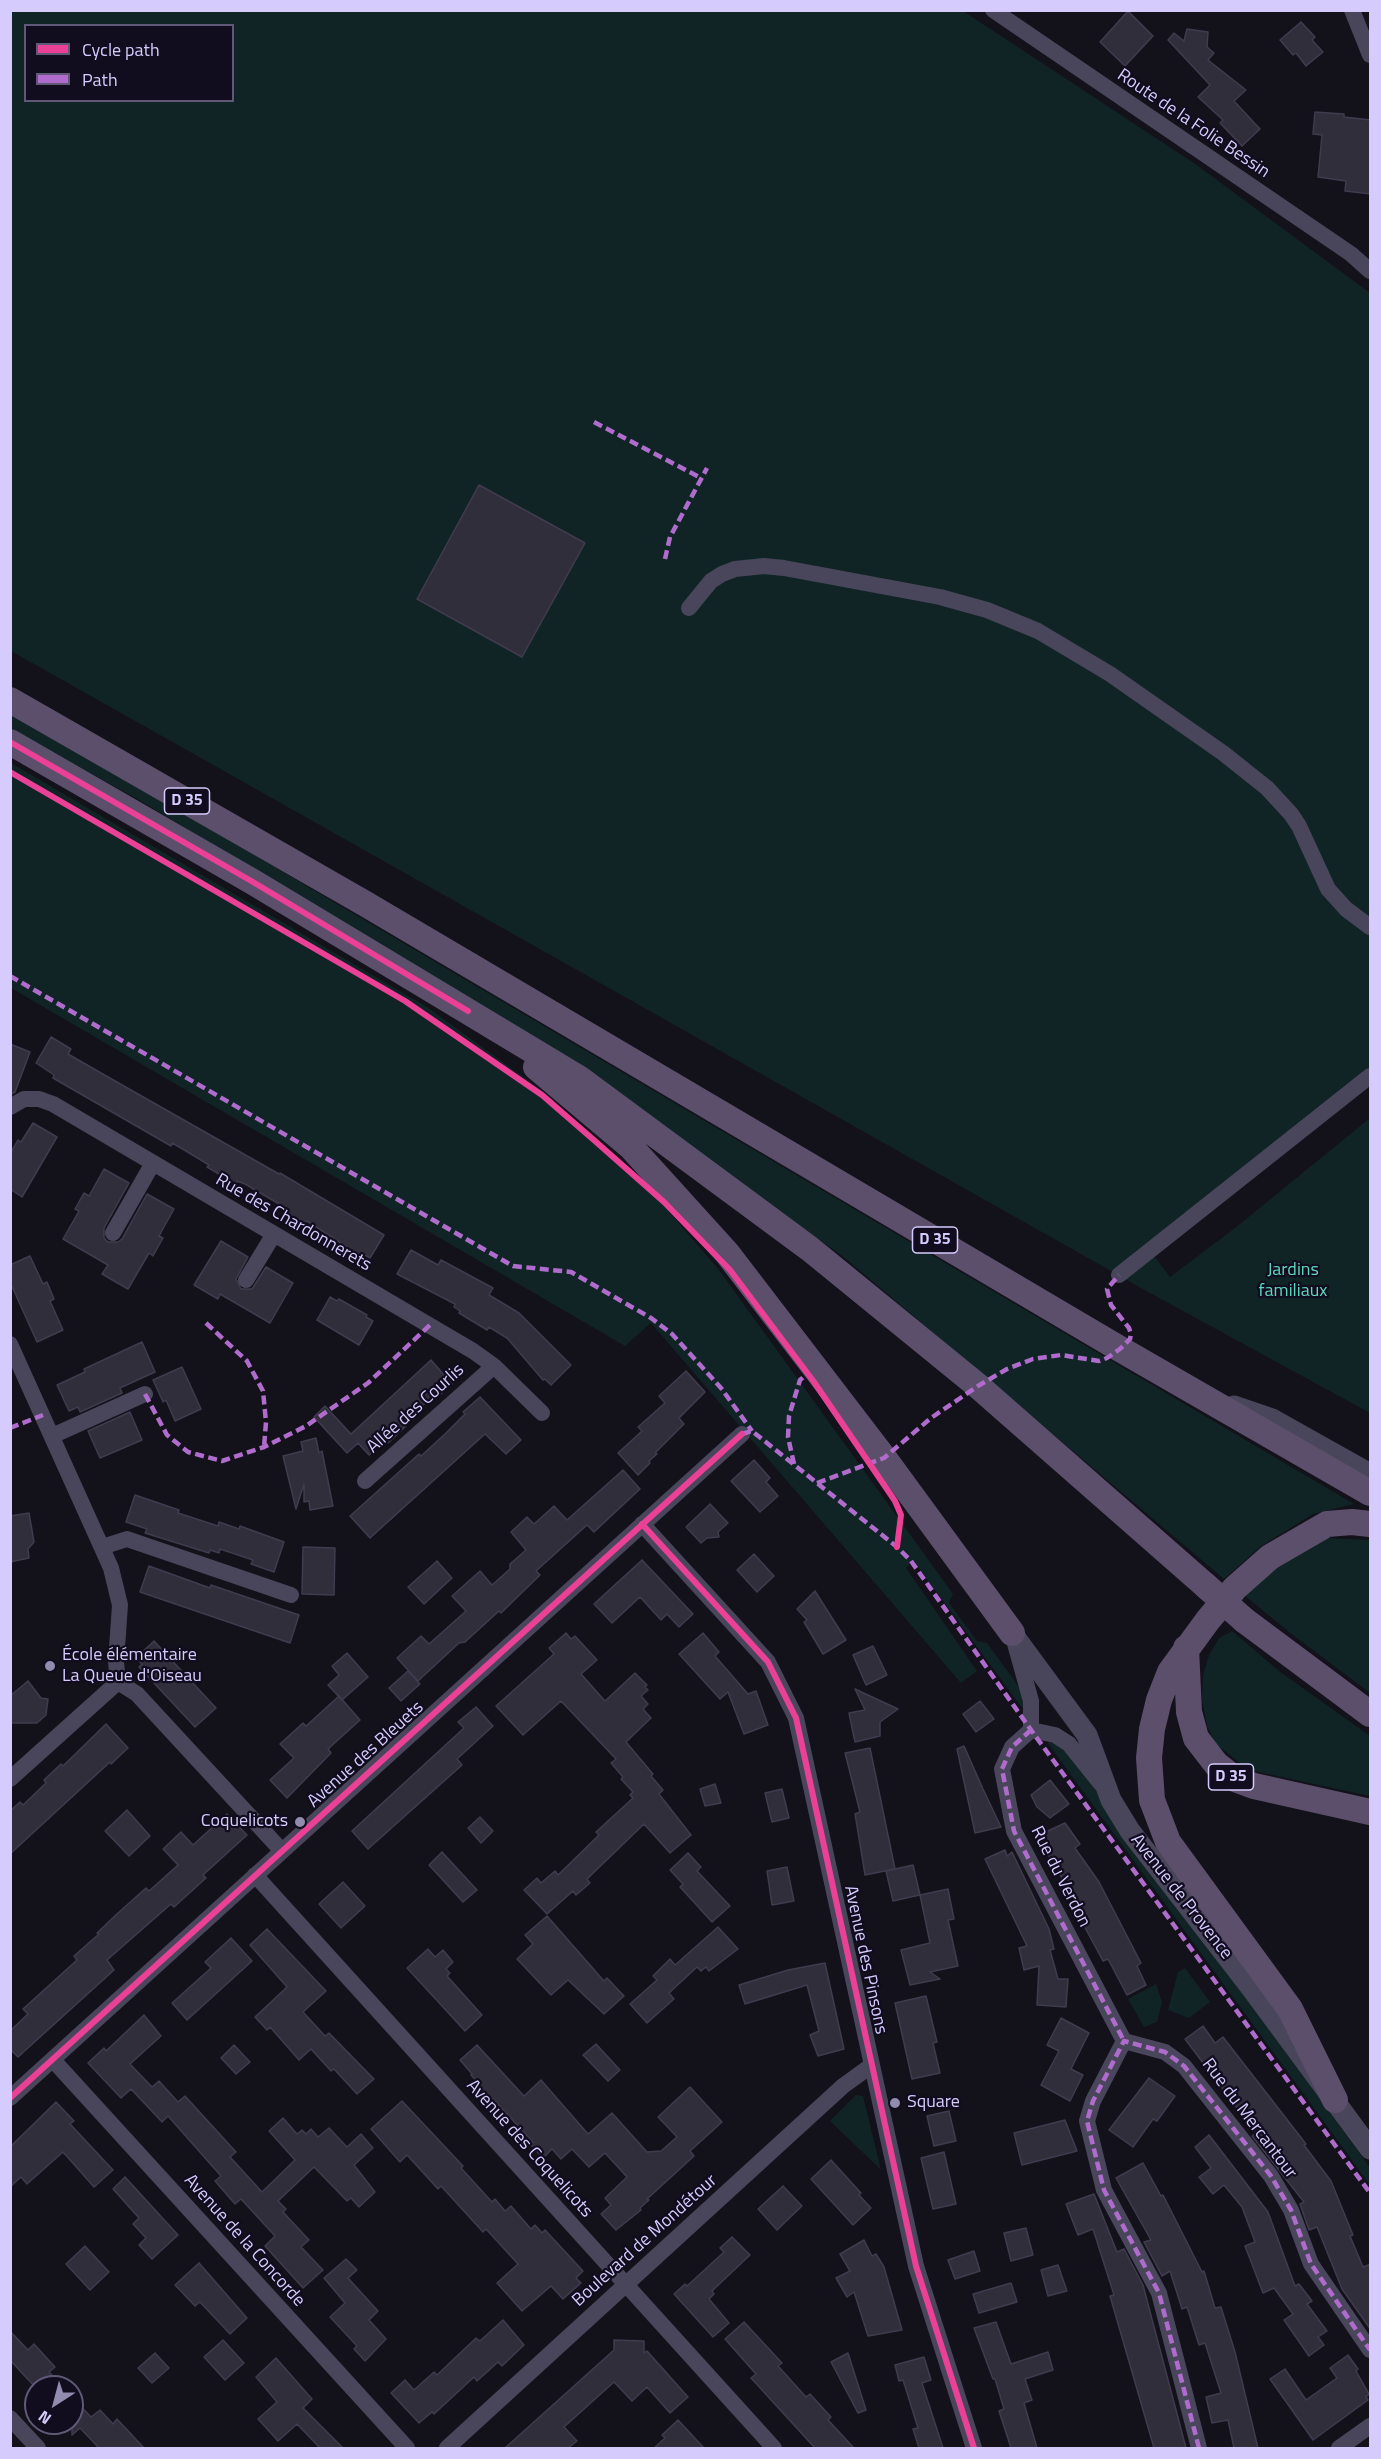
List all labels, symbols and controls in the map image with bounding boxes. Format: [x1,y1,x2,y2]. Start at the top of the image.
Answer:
legend [24,24,234,102]
text: Cycle path [82,36,160,63]
street label: Route de la Folie Bessin [1113,65,1273,183]
text: Path [82,66,118,93]
road number: D 35 [164,788,210,814]
street label: Rue des Chardonnerets [211,1170,375,1276]
road number: D 35 [912,1227,958,1253]
park label: Jardins familiaux [1259,1260,1327,1302]
street label: Allée des Courlis [363,1360,469,1458]
place label: École élémentaire La Queue d'Oiseau [62,1645,202,1688]
marker: École élémentaire La Queue d'Oiseau [43,1659,57,1673]
street label: Avenue des Bleuets [303,1697,429,1813]
road number: D 35 [1208,1764,1254,1790]
place label: Coquelicots [201,1811,288,1833]
marker: Coquelicots [293,1815,307,1829]
street label: Rue du Verdon [1025,1823,1095,1931]
street label: Avenue de Provence [1125,1830,1237,1964]
street label: Avenue des Pinsons [839,1884,891,2036]
street label: Rue du Mercantour [1197,2055,1301,2183]
street label: Avenue des Coquelicots [461,2075,597,2223]
place label: Square [907,2092,960,2114]
marker: Square [888,2096,902,2110]
street label: Avenue de la Concorde [179,2170,309,2312]
street label: Boulevard de Mondétour [568,2170,722,2312]
north arrow [24,2375,84,2435]
text: N [33,2405,56,2431]

